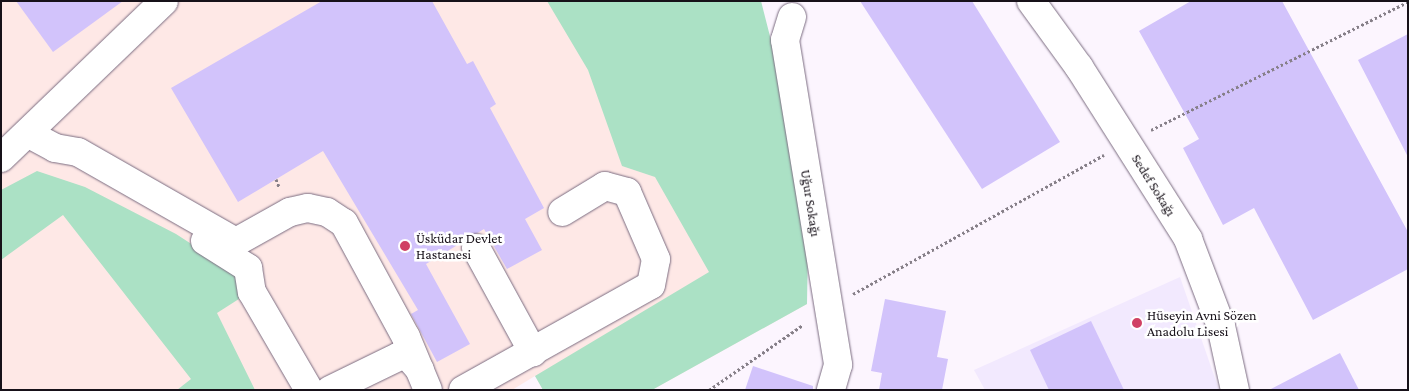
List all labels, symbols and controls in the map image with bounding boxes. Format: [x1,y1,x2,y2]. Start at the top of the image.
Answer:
street label: Sedef Sokağı [1128,151,1180,219]
street label: Uğur Sokağı [797,168,825,238]
place label: Üsküdar Devlet Hastanesi [416,230,502,262]
marker: Üsküdar Devlet Hastanesi [398,239,412,253]
place label: Hüseyin Avni Sözen Anadolu Lisesi [1147,307,1257,340]
marker: Hüseyin Avni Sözen Anadolu Lisesi [1131,317,1143,329]

